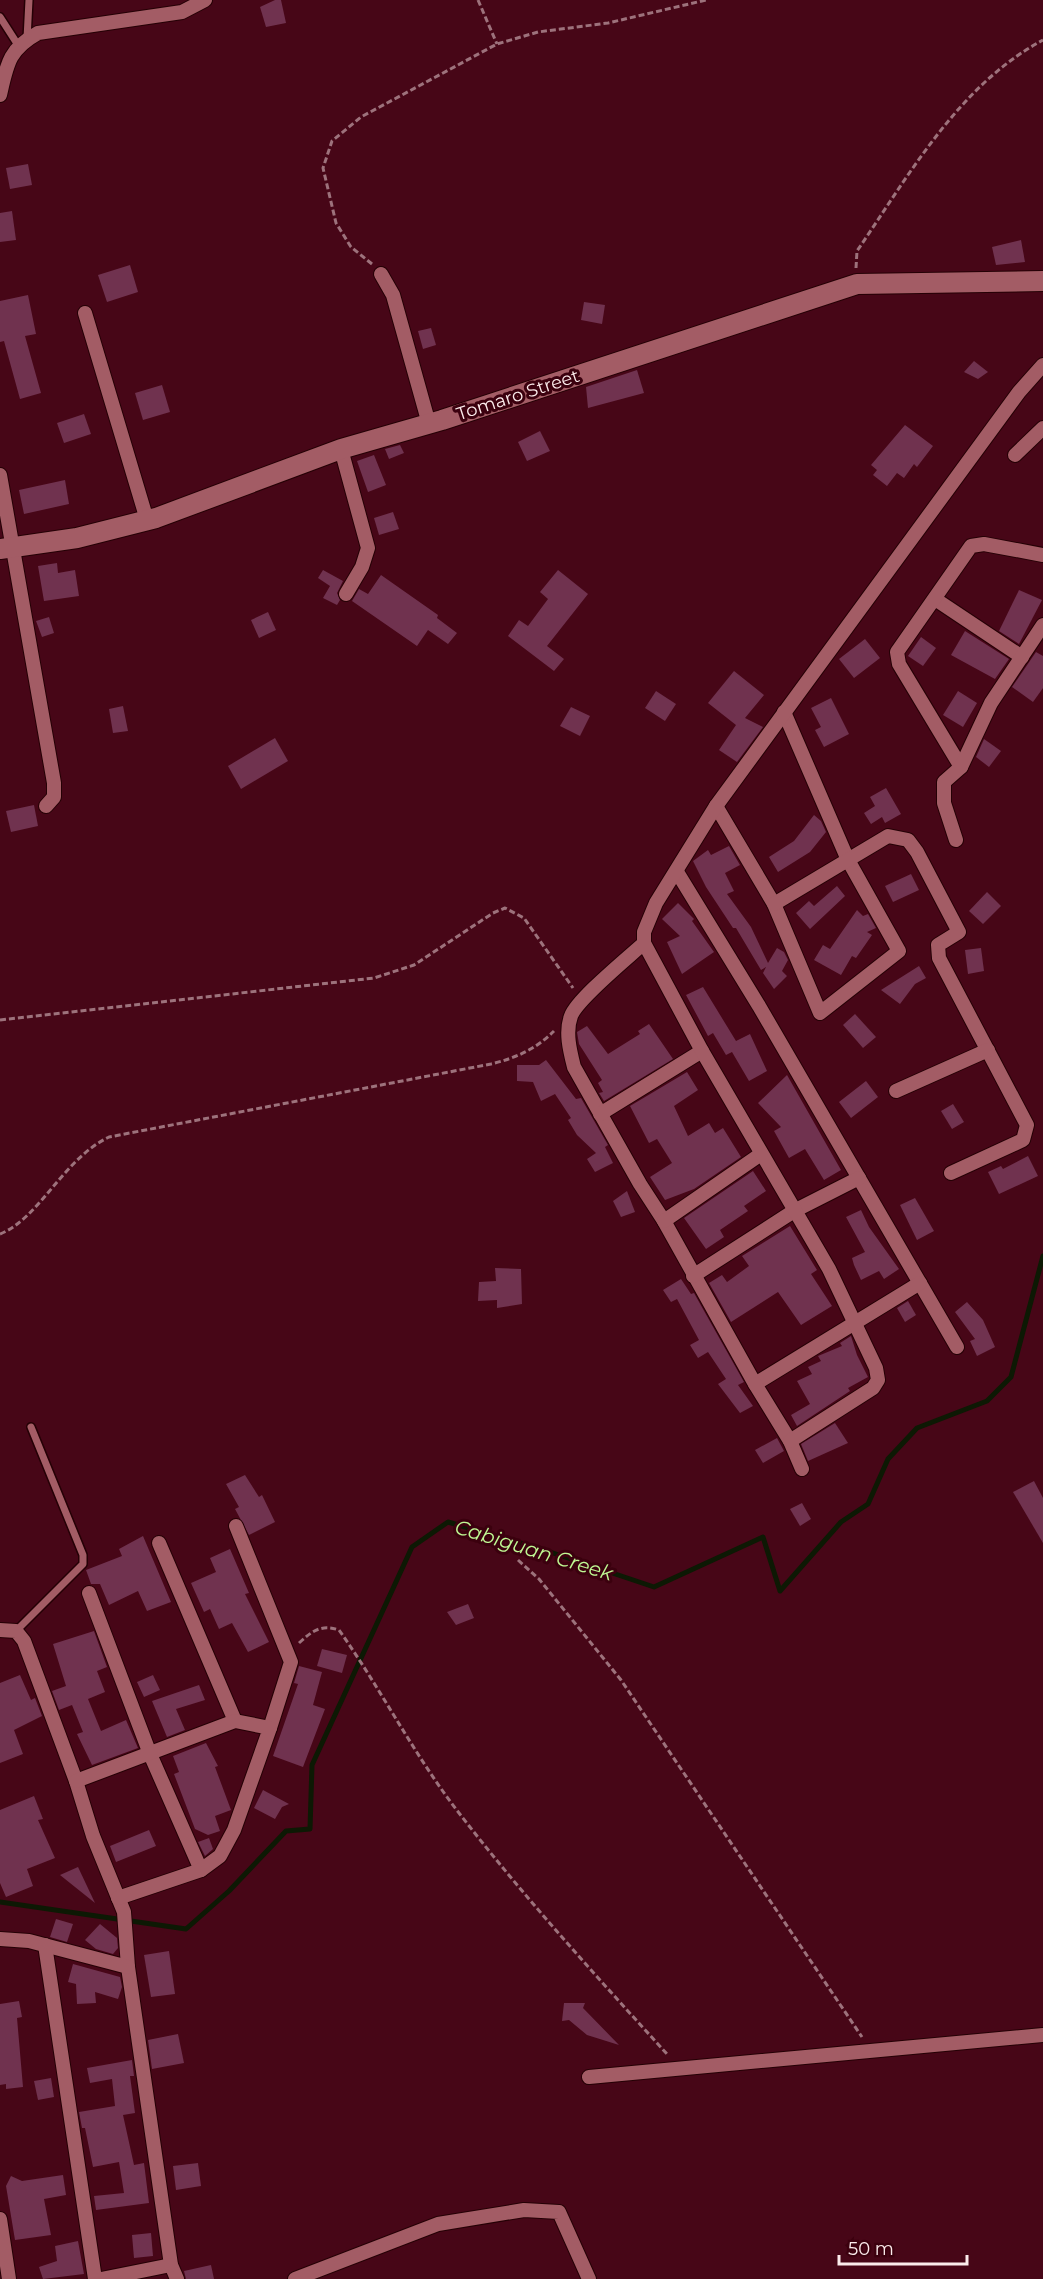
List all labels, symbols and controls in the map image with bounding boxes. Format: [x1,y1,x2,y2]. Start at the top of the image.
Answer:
street label: Tomaro Street [454,365,582,425]
water label: Cabiguan Creek [452,1515,617,1586]
scale bar [839,2228,966,2266]
text: 50 m [848,2238,894,2260]

